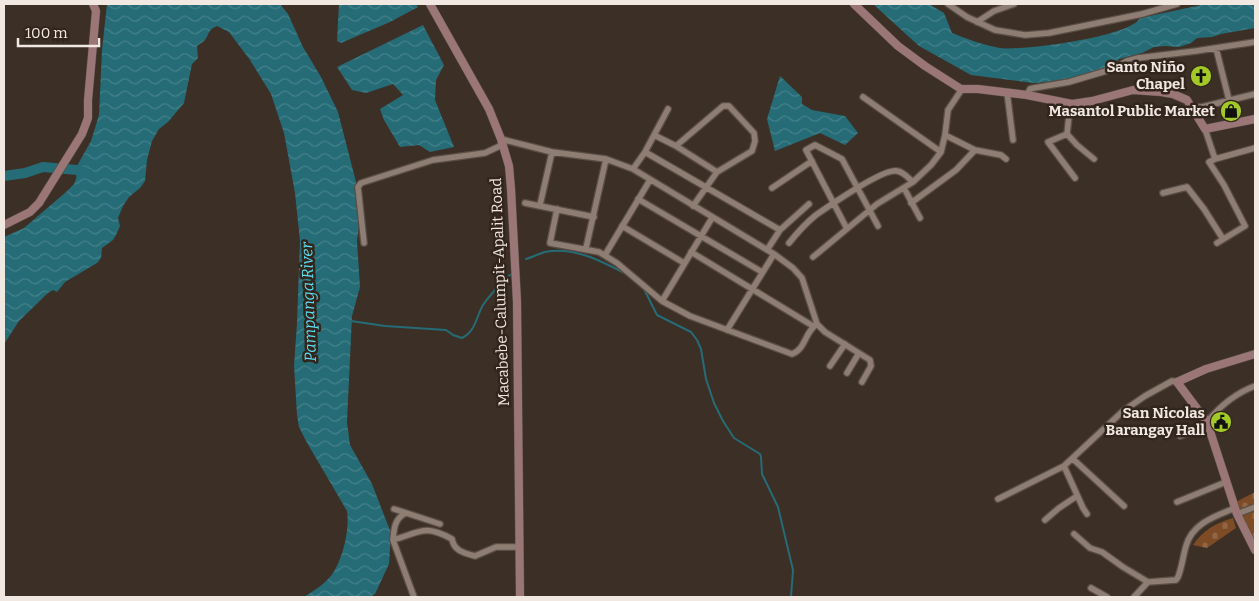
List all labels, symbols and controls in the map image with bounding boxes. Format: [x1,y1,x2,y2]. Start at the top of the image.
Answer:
scale bar [18,15,99,47]
text: 100 m [25,24,68,42]
place label: Santo Niño Chapel [1106,58,1185,93]
church icon: Santo Niño Chapel [1189,64,1213,88]
shop icon: Masantol Public Market [1219,99,1243,123]
place label: Masantol Public Market [1049,102,1215,120]
street label: Macabebe-Calumpit-Apalit Road [487,177,513,406]
water label: Pampanga River [297,240,320,362]
place label: San Nicolas Barangay Hall [1106,404,1205,439]
public building icon: San Nicolas Barangay Hall [1209,410,1233,434]

